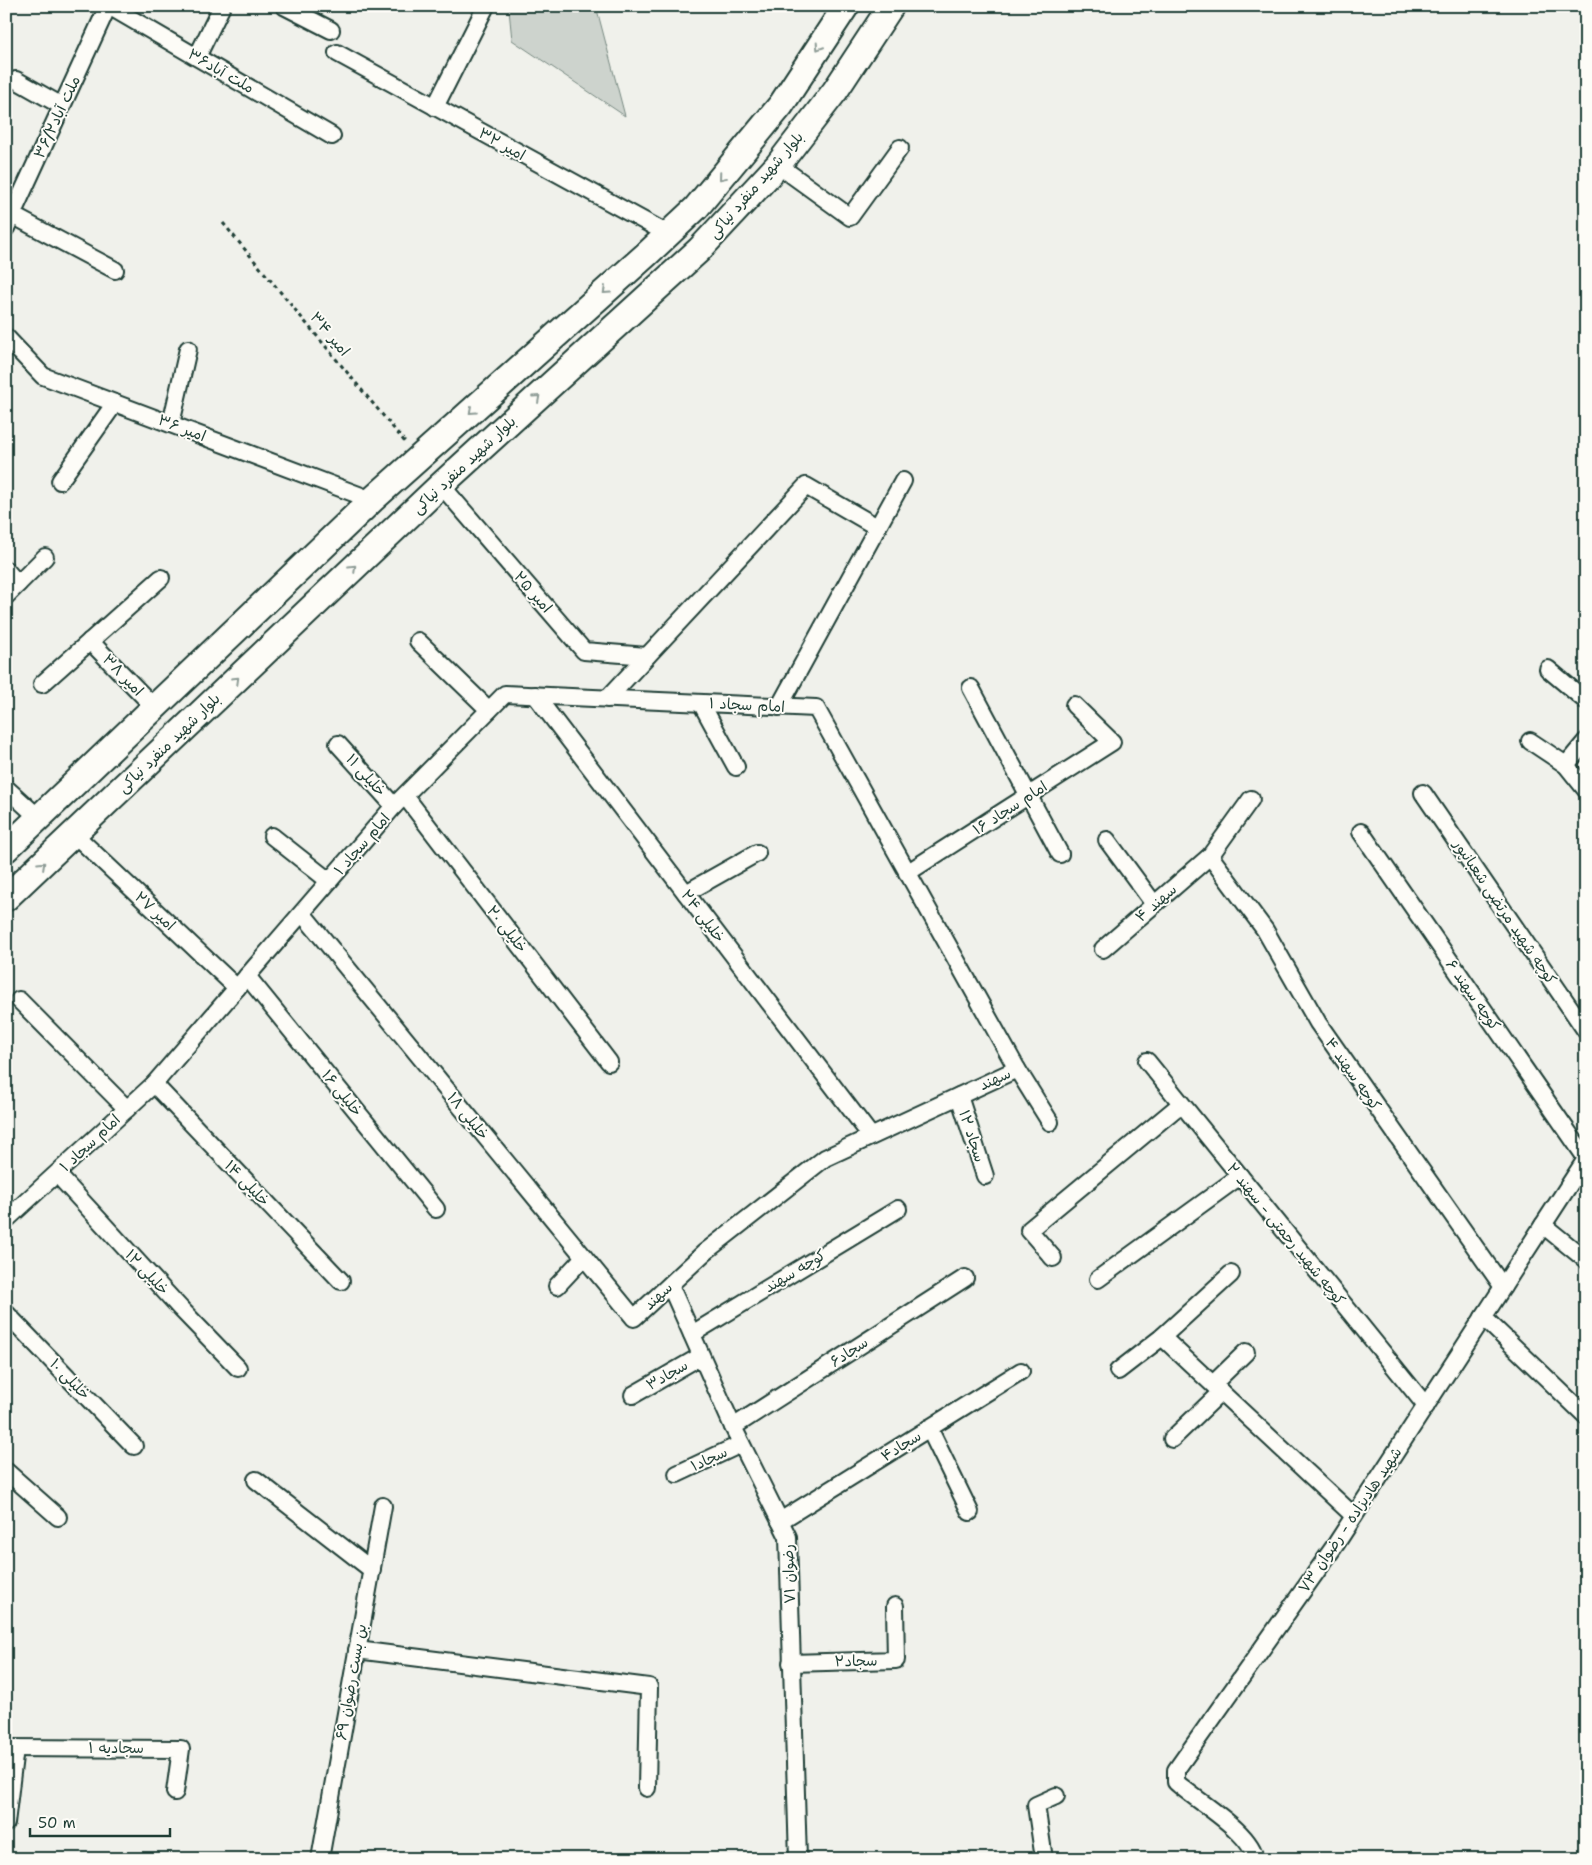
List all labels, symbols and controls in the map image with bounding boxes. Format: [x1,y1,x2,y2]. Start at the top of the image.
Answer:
one-way arrow [816,41,825,51]
street label: ملت آباد۳۶ [184,44,258,98]
street label: ملت آباد۳۶/۲ [29,72,85,162]
street label: امیر ۳۲ [475,123,529,165]
street label: بلوار شهید منفرد نیاکی [704,127,808,243]
one-way arrow [719,171,727,180]
one-way arrow [603,285,612,294]
street label: امیر ۳۴ [306,308,354,360]
one-way arrow [531,395,540,404]
one-way arrow [469,405,478,414]
street label: امیر ۳۶ [155,410,209,446]
street label: بلوار شهید منفرد نیاکی [408,412,520,518]
one-way arrow [348,565,357,574]
street label: امیر ۲۵ [509,567,557,617]
street label: امیر ۳۸ [98,650,148,700]
one-way arrow [230,677,239,686]
street label: بلوار شهید منفرد نیاکی [113,689,225,797]
street label: امام سجاد ۱ [708,693,785,718]
street label: خلیلی ۱۱ [342,749,390,801]
street label: امام سجاد ۱۶ [969,776,1052,840]
street label: امام سجاد ۱ [330,809,395,880]
street label: کوچه شهید مرتضی شعبانپور [1448,835,1561,988]
one-way arrow [36,862,45,871]
street label: سهند ۴ [1131,879,1181,927]
street label: خلیلی ۲۴ [677,886,729,946]
street label: امیر ۲۷ [130,887,180,935]
street label: خلیلی ۲۰ [482,901,532,957]
street label: کوچه سهند ۶ [1441,955,1505,1035]
street label: کوچه سهند ۴ [1321,1034,1385,1114]
street label: سهند [976,1063,1014,1095]
street label: خلیلی ۱۶ [317,1066,367,1120]
street label: خلیلی ۱۸ [443,1088,493,1144]
street label: سجاد ۱۲ [954,1107,990,1165]
street label: امام سجاد ۱ [55,1110,125,1177]
street label: خلیلی ۱۴ [220,1156,274,1210]
street label: کوچه شهید رحمتی - سهند ۲ [1222,1159,1350,1309]
street label: خلیلی ۱۲ [121,1245,173,1299]
street label: كوچه سهند [761,1245,829,1297]
street label: سهند [639,1278,677,1314]
street label: سجاد۶ [826,1332,872,1372]
street label: خلیلی ۱۰ [45,1354,95,1404]
street label: سجاد۳ [642,1355,692,1395]
street label: سجاد۴ [877,1426,925,1466]
street label: سجاد۱ [687,1442,731,1476]
street label: شهید هادیزاده - رضوان ۷۳ [1294,1443,1406,1597]
street label: رضوان ۷۱ [778,1544,800,1604]
street label: بن بست رضوان ۶۹ [331,1622,371,1742]
street label: سجاد۲ [834,1651,878,1671]
street label: سجادیه ۱ [88,1738,144,1758]
scale bar [30,1805,170,1837]
text: 50 m [38,1813,76,1833]

